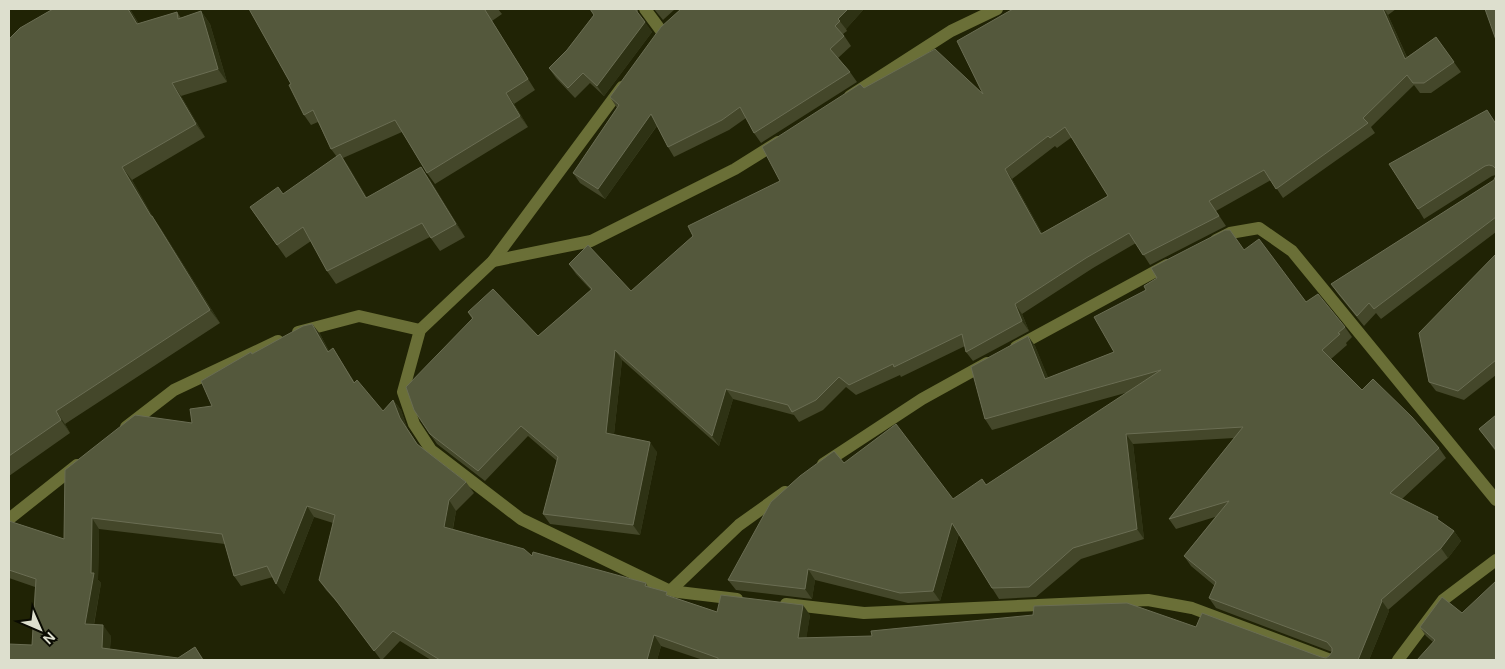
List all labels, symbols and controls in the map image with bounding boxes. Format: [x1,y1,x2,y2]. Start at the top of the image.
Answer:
north arrow [15,604,65,654]
text: N [39,628,59,648]

